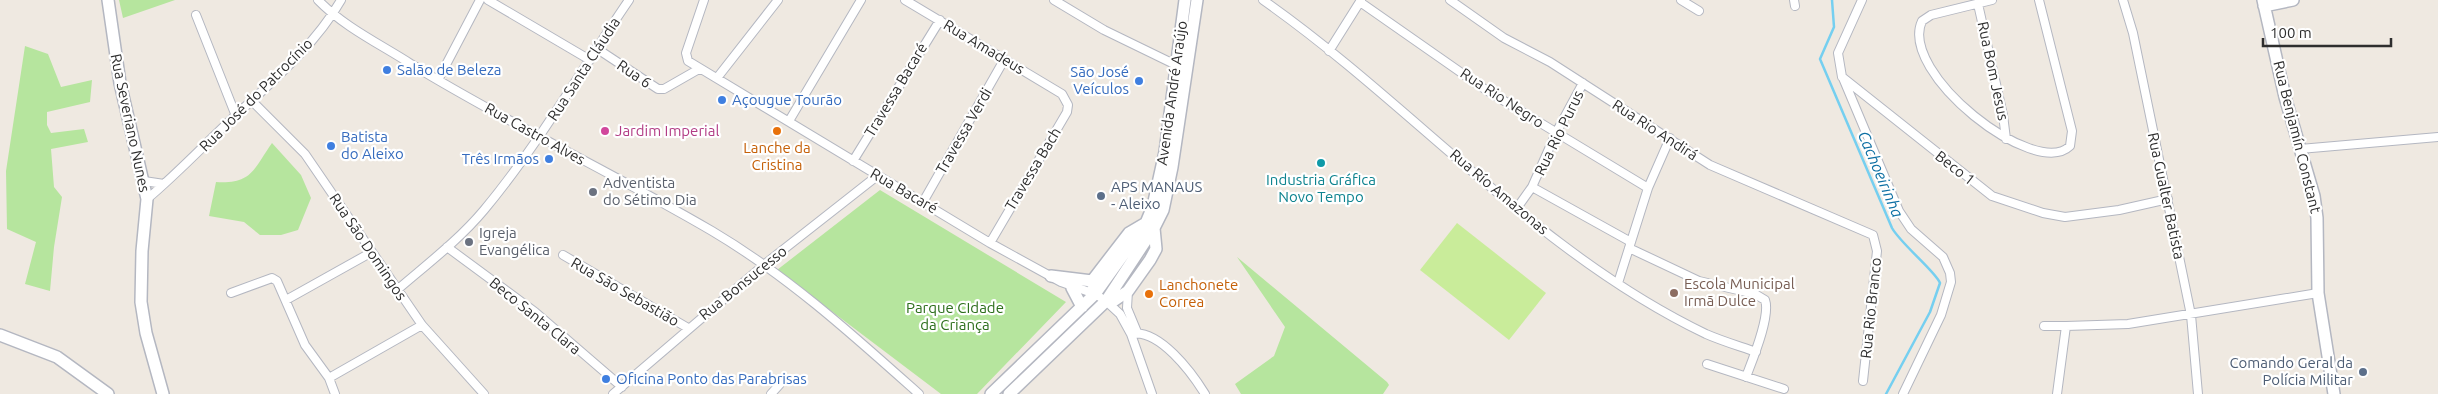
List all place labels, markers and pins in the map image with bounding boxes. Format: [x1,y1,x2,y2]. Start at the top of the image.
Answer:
place label: Salão de Beleza [397,61,502,78]
place label: São José Veículos [1070,63,1129,97]
marker: Salão de Beleza [381,64,393,76]
marker: São José Veículos [1133,75,1145,87]
place label: Açougue Tourão [732,91,842,108]
marker: Açougue Tourão [716,94,728,106]
place label: Jardim Imperial [615,122,719,139]
marker: Jardim Imperial [599,125,611,137]
marker: Lanche da Cristina [771,125,783,137]
place label: Batista do Aleixo [341,128,404,162]
place label: Lanche da Cristina [743,139,811,173]
marker: Batista do Aleixo [325,140,337,152]
place label: Três Irmãos [462,150,539,167]
marker: Três Irmãos [543,153,555,165]
marker: Industria Gráfica Novo Tempo [1315,157,1327,169]
place label: Industria Gráfica Novo Tempo [1266,171,1376,205]
place label: Adventista do Sétimo Dia [603,174,697,208]
place label: APS MANAUS - Aleixo [1111,178,1202,212]
marker: Adventista do Sétimo Dia [587,186,599,198]
marker: APS MANAUS - Aleixo [1095,190,1107,202]
place label: Igreja Evangélica [479,224,550,258]
marker: Igreja Evangélica [463,236,475,248]
place label: Escola Municipal Irmã Dulce [1684,275,1795,309]
place label: Lanchonete Correa [1159,276,1238,310]
marker: Escola Municipal Irmã Dulce [1668,287,1680,299]
marker: Lanchonete Correa [1143,288,1155,300]
place label: Comando Geral da Polícia Militar [2229,354,2353,388]
marker: Comando Geral da Polícia Militar [2357,366,2369,378]
place label: Oficina Ponto das Parabrisas [616,370,807,387]
marker: Oficina Ponto das Parabrisas [600,373,612,385]

